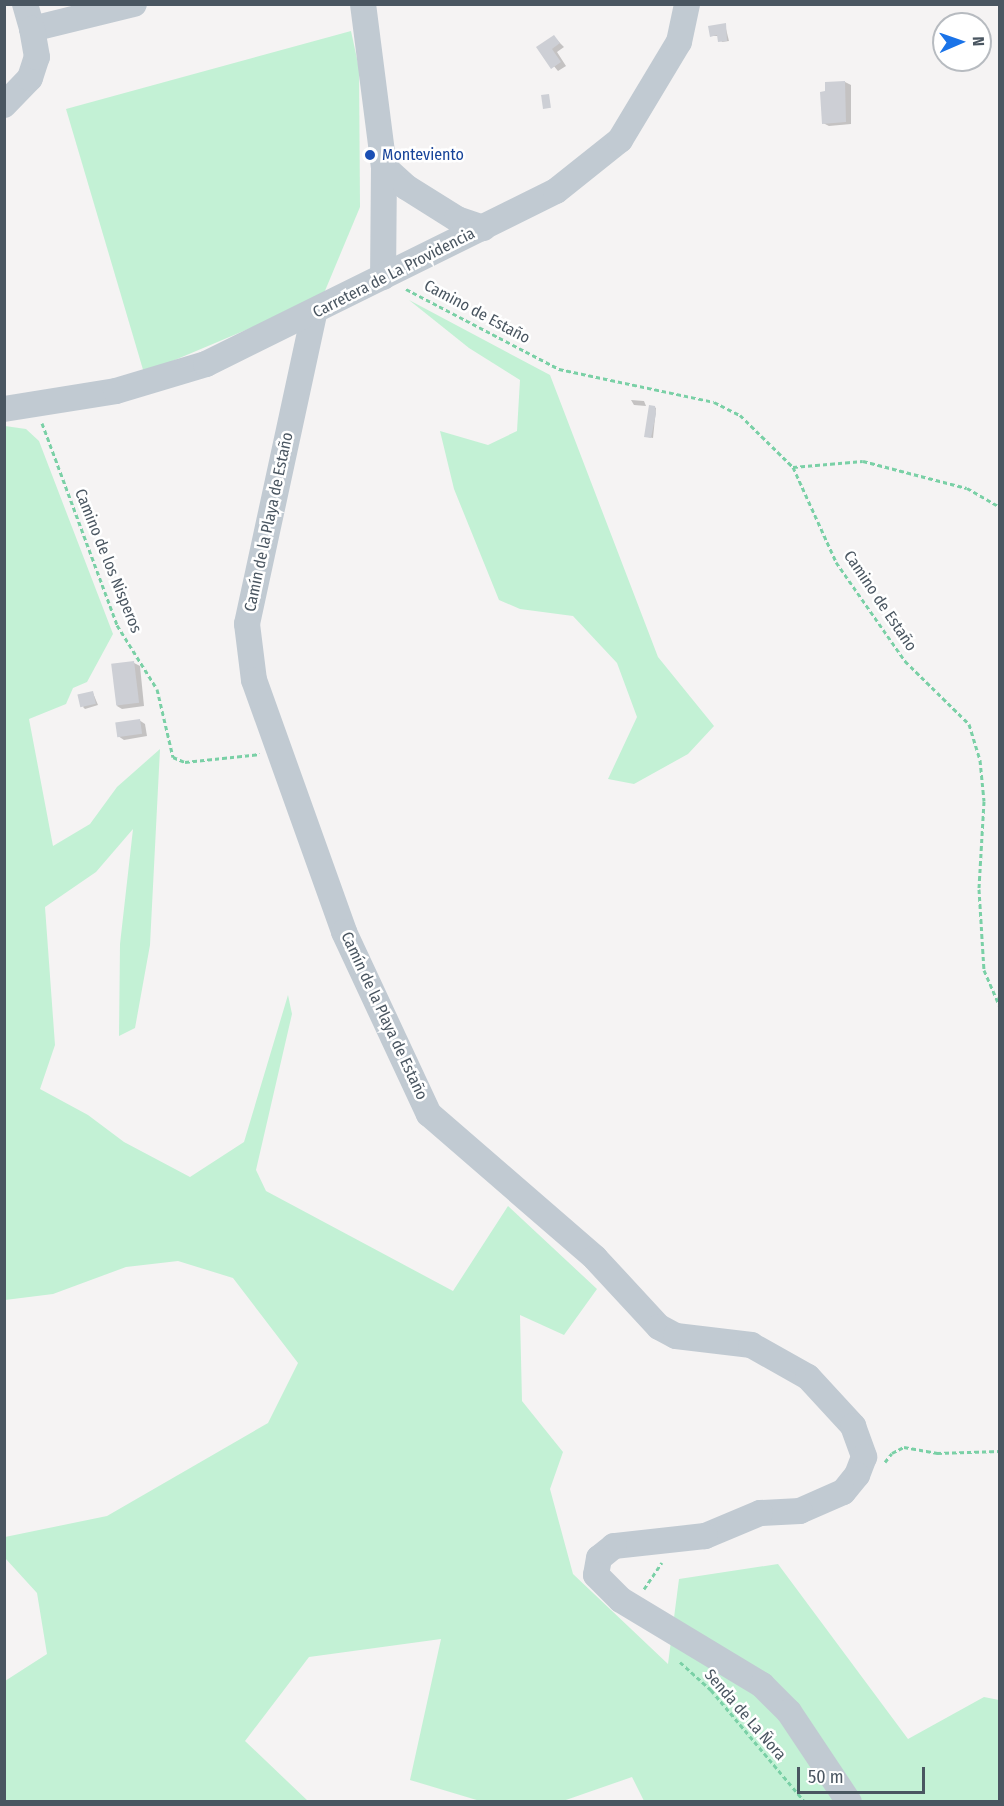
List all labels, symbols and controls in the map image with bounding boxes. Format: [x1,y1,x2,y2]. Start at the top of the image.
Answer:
north arrow [932,12,992,72]
text: N [969,36,988,47]
place label: Monteviento [382,145,464,165]
marker: Monteviento [363,148,377,162]
street label: Carretera de La Providencia [310,224,478,322]
street label: Camino de Estaño [421,276,533,348]
street label: Camín de la Playa de Estaño [241,430,297,614]
street label: Camino de los Nisperos [70,486,146,636]
street label: Camino de Estaño [839,547,921,655]
street label: Camín de la Playa de Estaño [337,929,431,1103]
street label: Senda de La Ñora [700,1666,790,1764]
scale bar [800,1755,928,1793]
text: 50 m [808,1766,844,1788]

